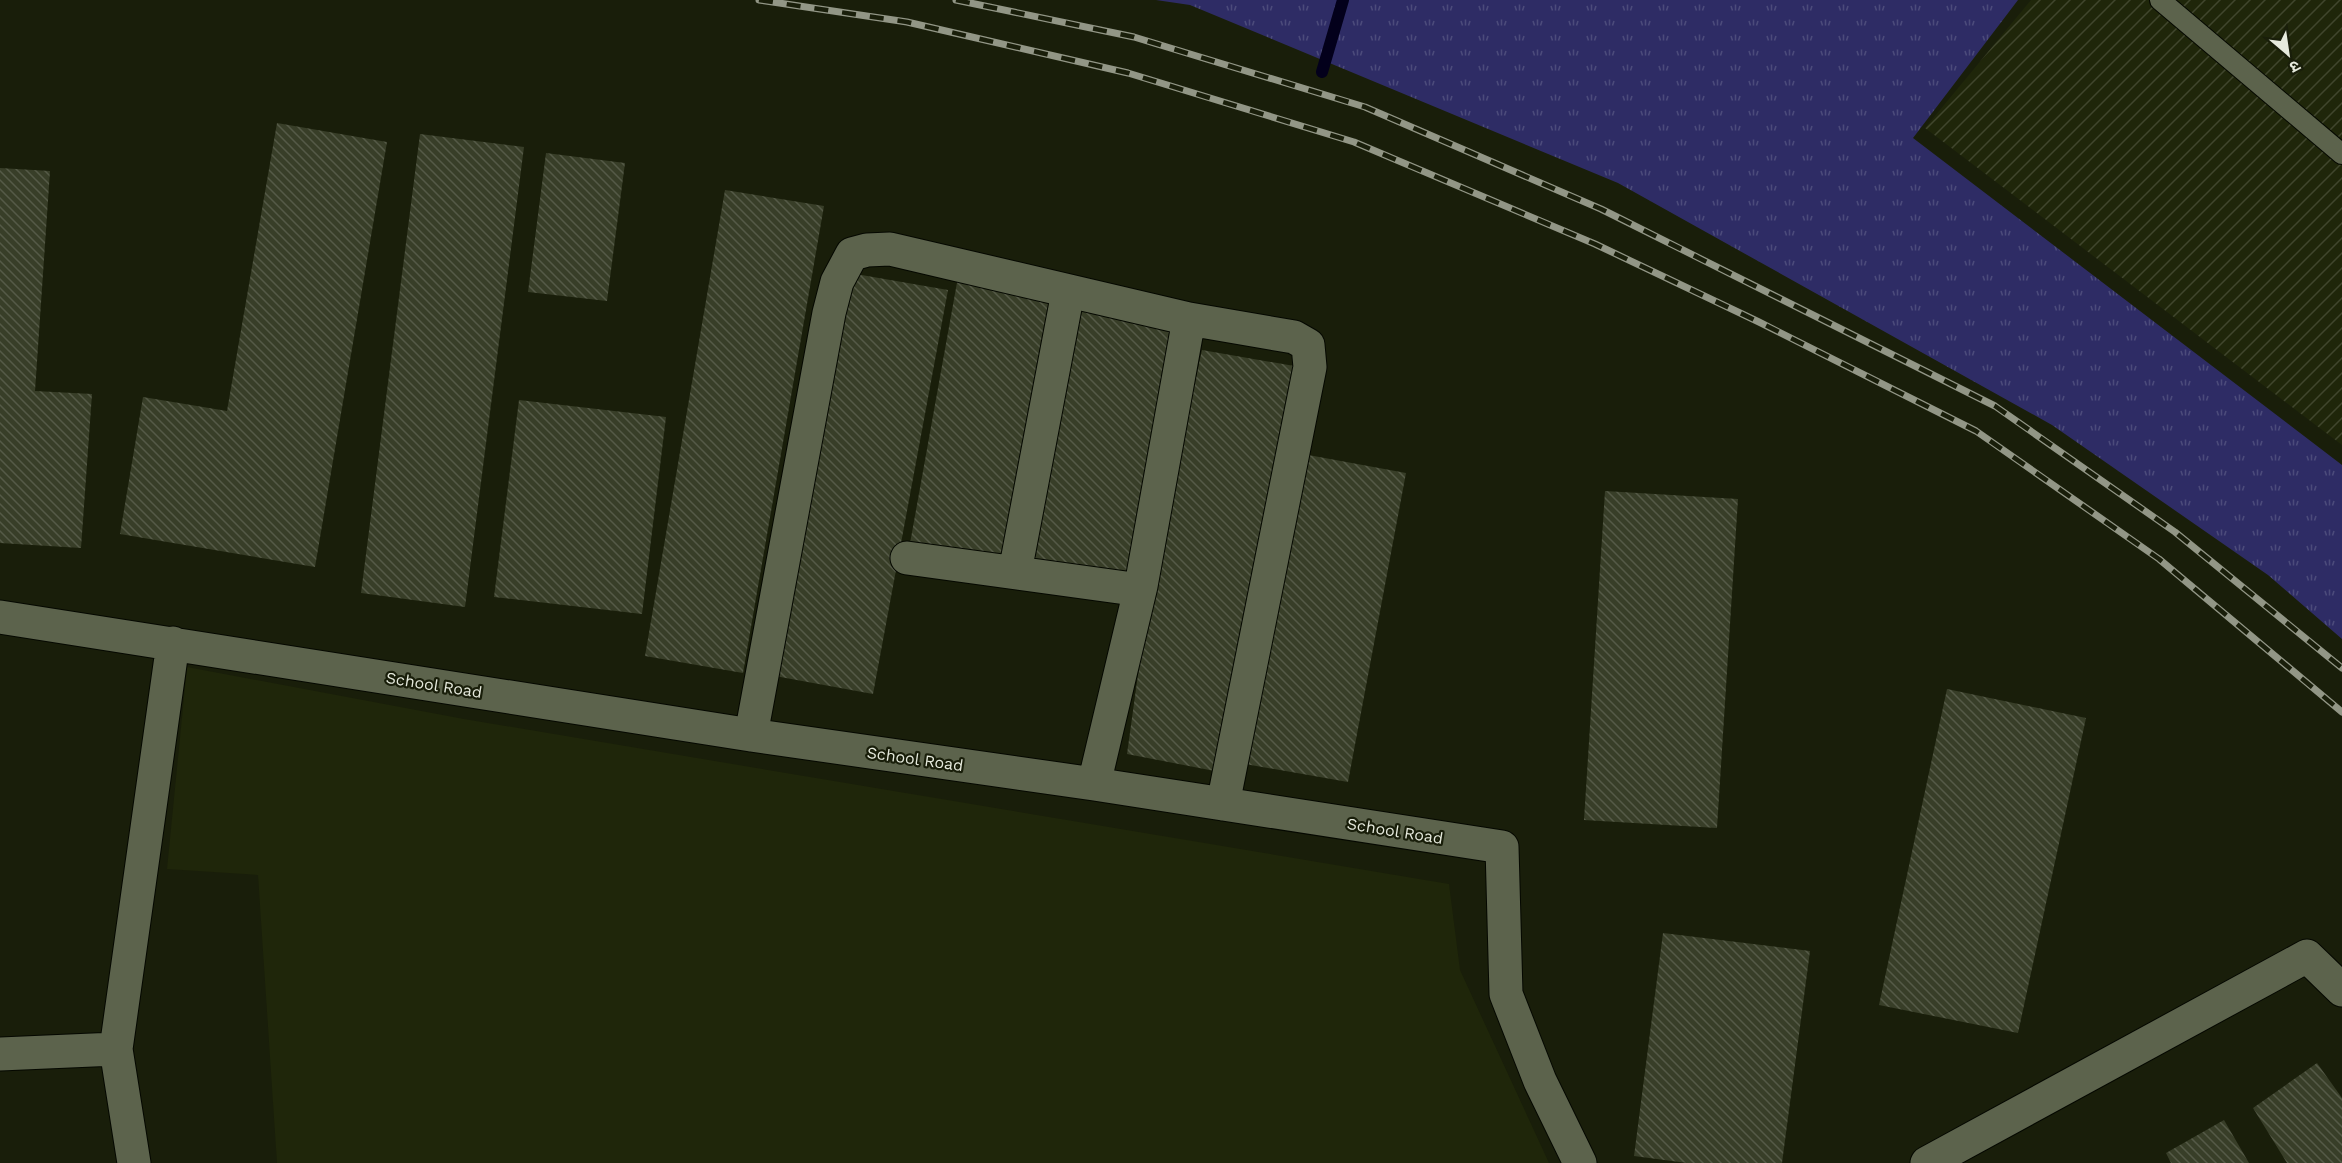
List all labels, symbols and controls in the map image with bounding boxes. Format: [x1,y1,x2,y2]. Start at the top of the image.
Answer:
north arrow [2258,24,2318,84]
text: उ [2286,56,2304,78]
street label: School Road [385,668,483,702]
street label: School Road [866,743,964,775]
street label: School Road [1346,814,1444,848]

